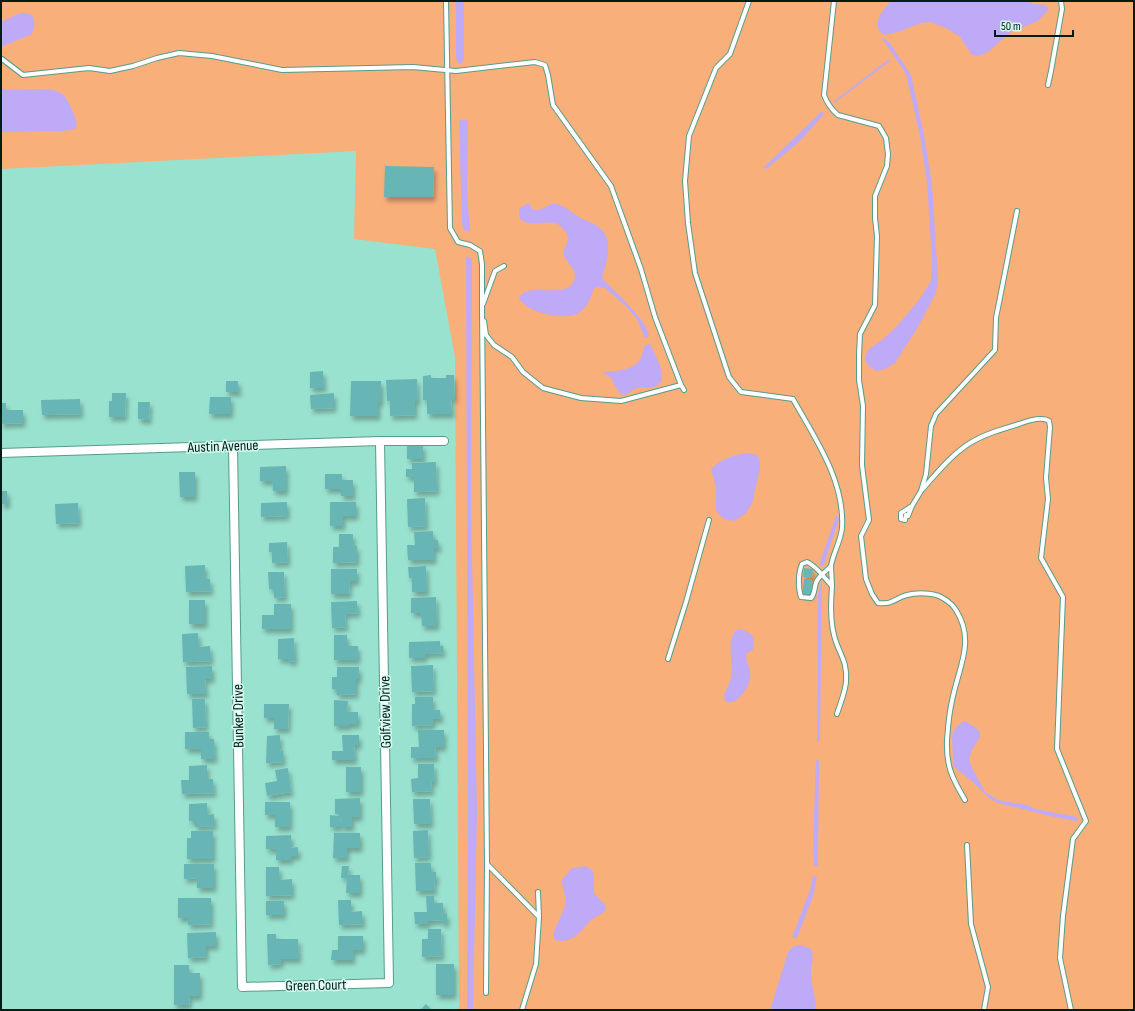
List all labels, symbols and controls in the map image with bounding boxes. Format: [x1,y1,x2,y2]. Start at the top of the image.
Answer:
scale bar [995,12,1073,38]
text: 50 m [1001,19,1021,34]
street label: Austin Avenue [186,436,259,457]
street label: Golfview Drive [375,676,396,748]
street label: Bunker Drive [228,684,249,748]
street label: Green Court [285,975,347,996]

